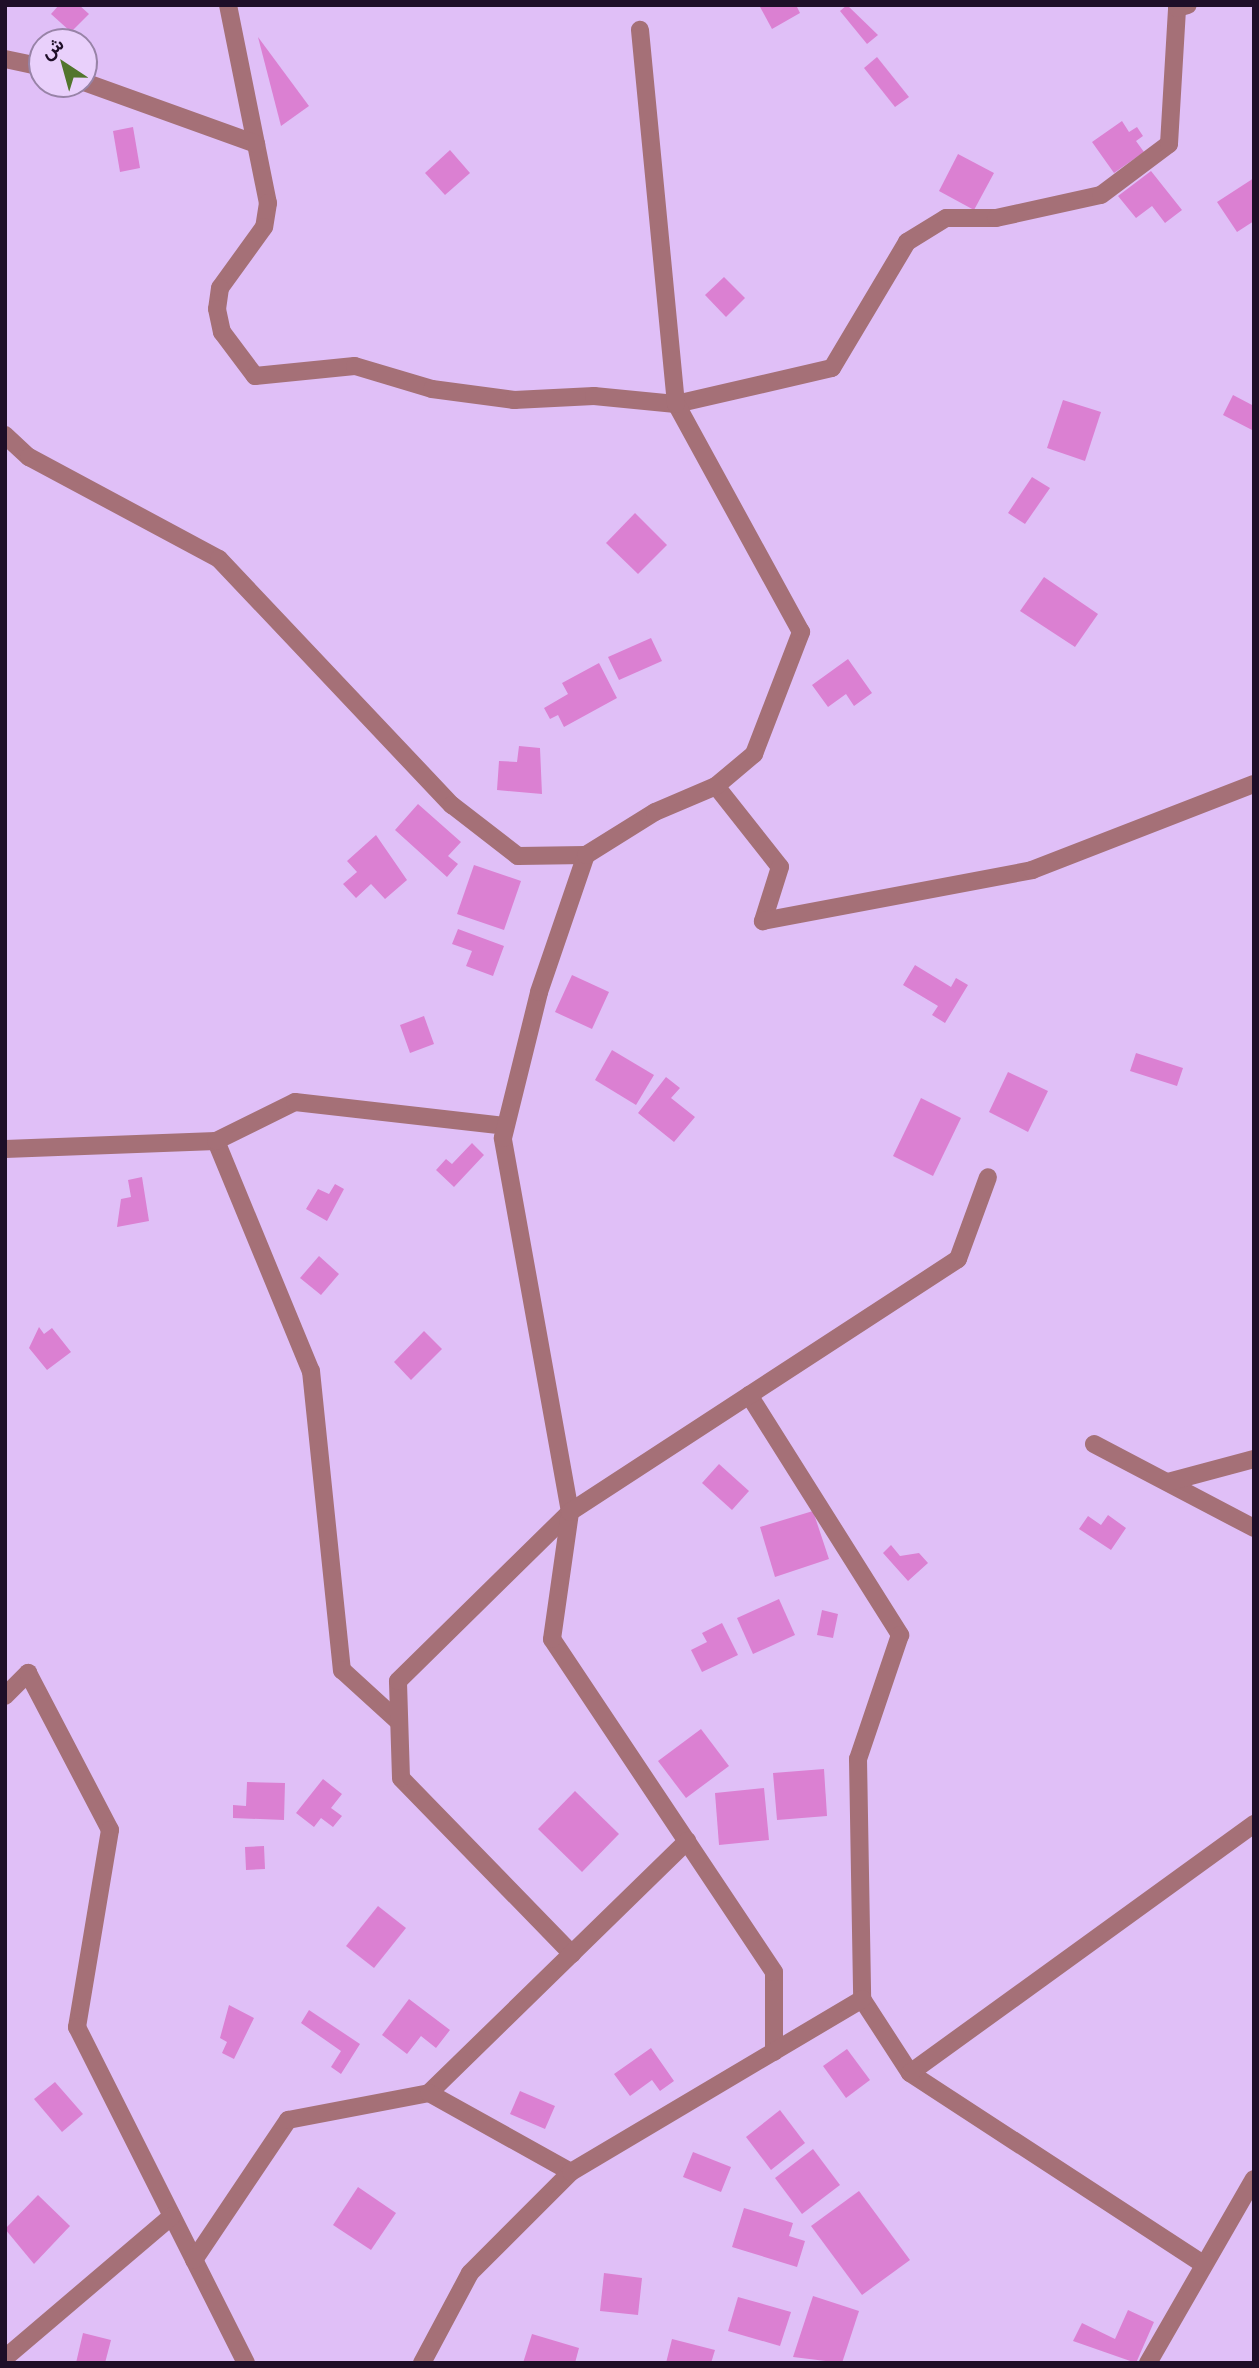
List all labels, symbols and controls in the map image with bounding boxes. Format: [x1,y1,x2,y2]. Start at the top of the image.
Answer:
north arrow [28,28,98,98]
text: ش [36,32,68,63]

